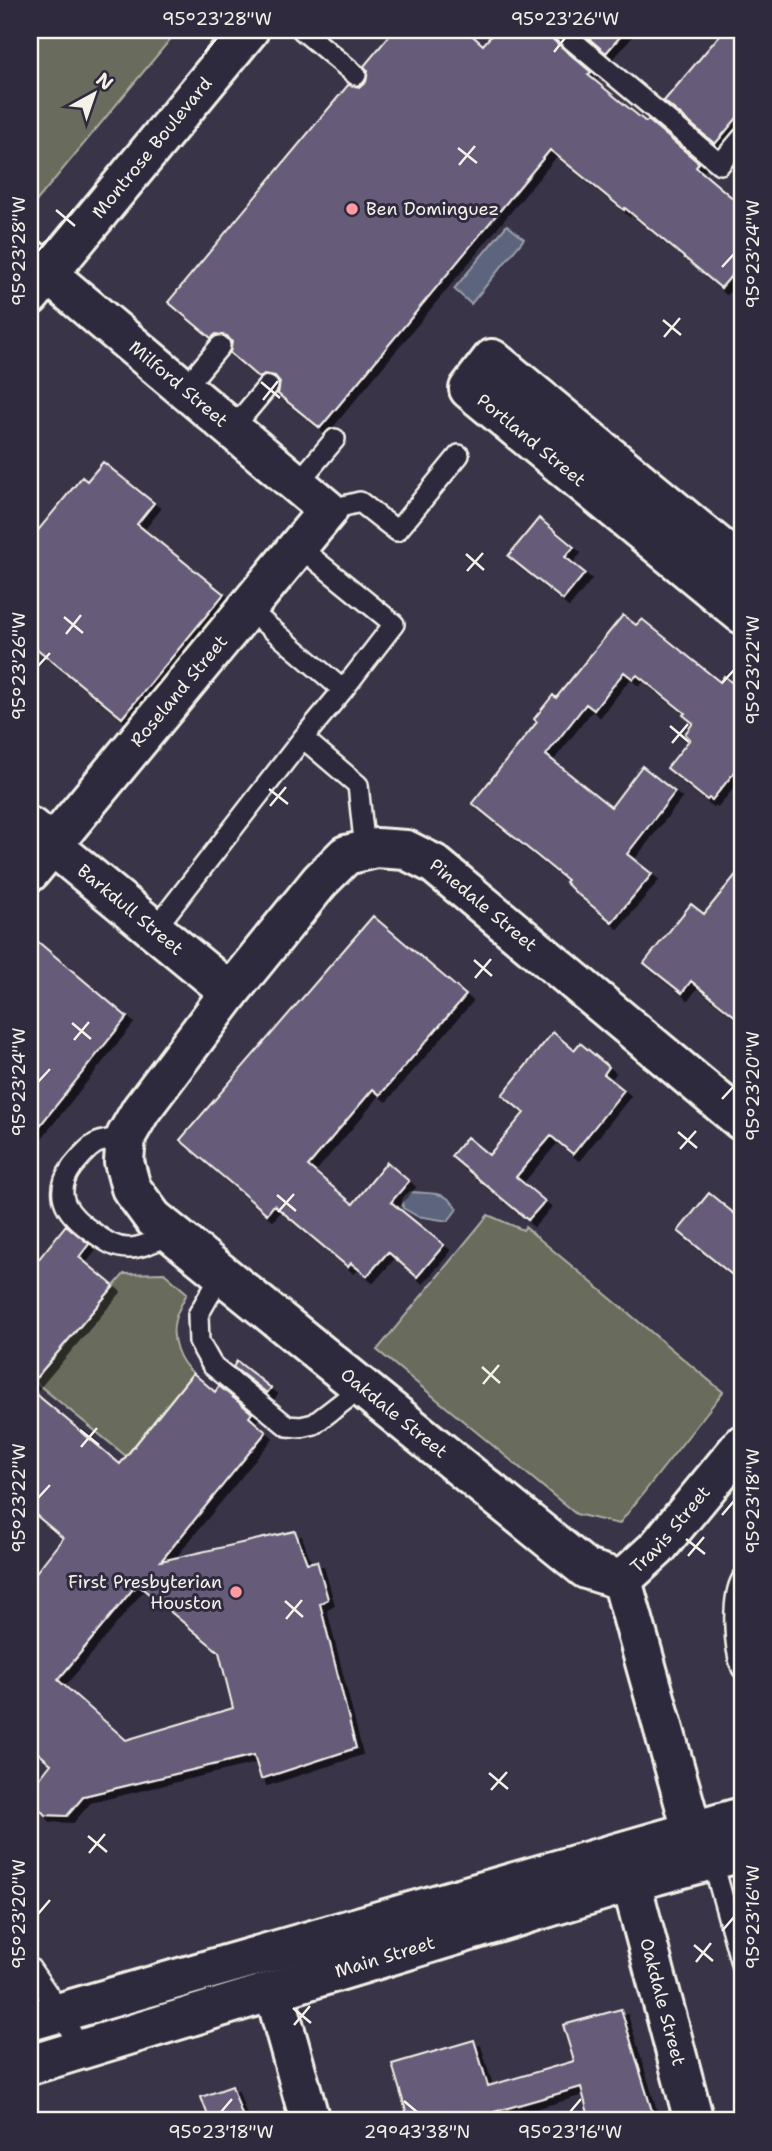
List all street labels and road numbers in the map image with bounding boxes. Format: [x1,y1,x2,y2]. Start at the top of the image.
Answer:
street label: Montrose Boulevard [87,72,217,223]
street label: Milford Street [124,335,233,433]
street label: Portland Street [472,388,591,492]
street label: Roseland Street [125,630,233,752]
street label: Pinedale Street [424,853,542,957]
street label: Barkdull Street [72,859,188,961]
street label: Oakdale Street [336,1362,453,1464]
street label: Travis Street [625,1481,716,1579]
street label: Main Street [332,1930,438,1983]
street label: Oakdale Street [634,1936,691,2068]

